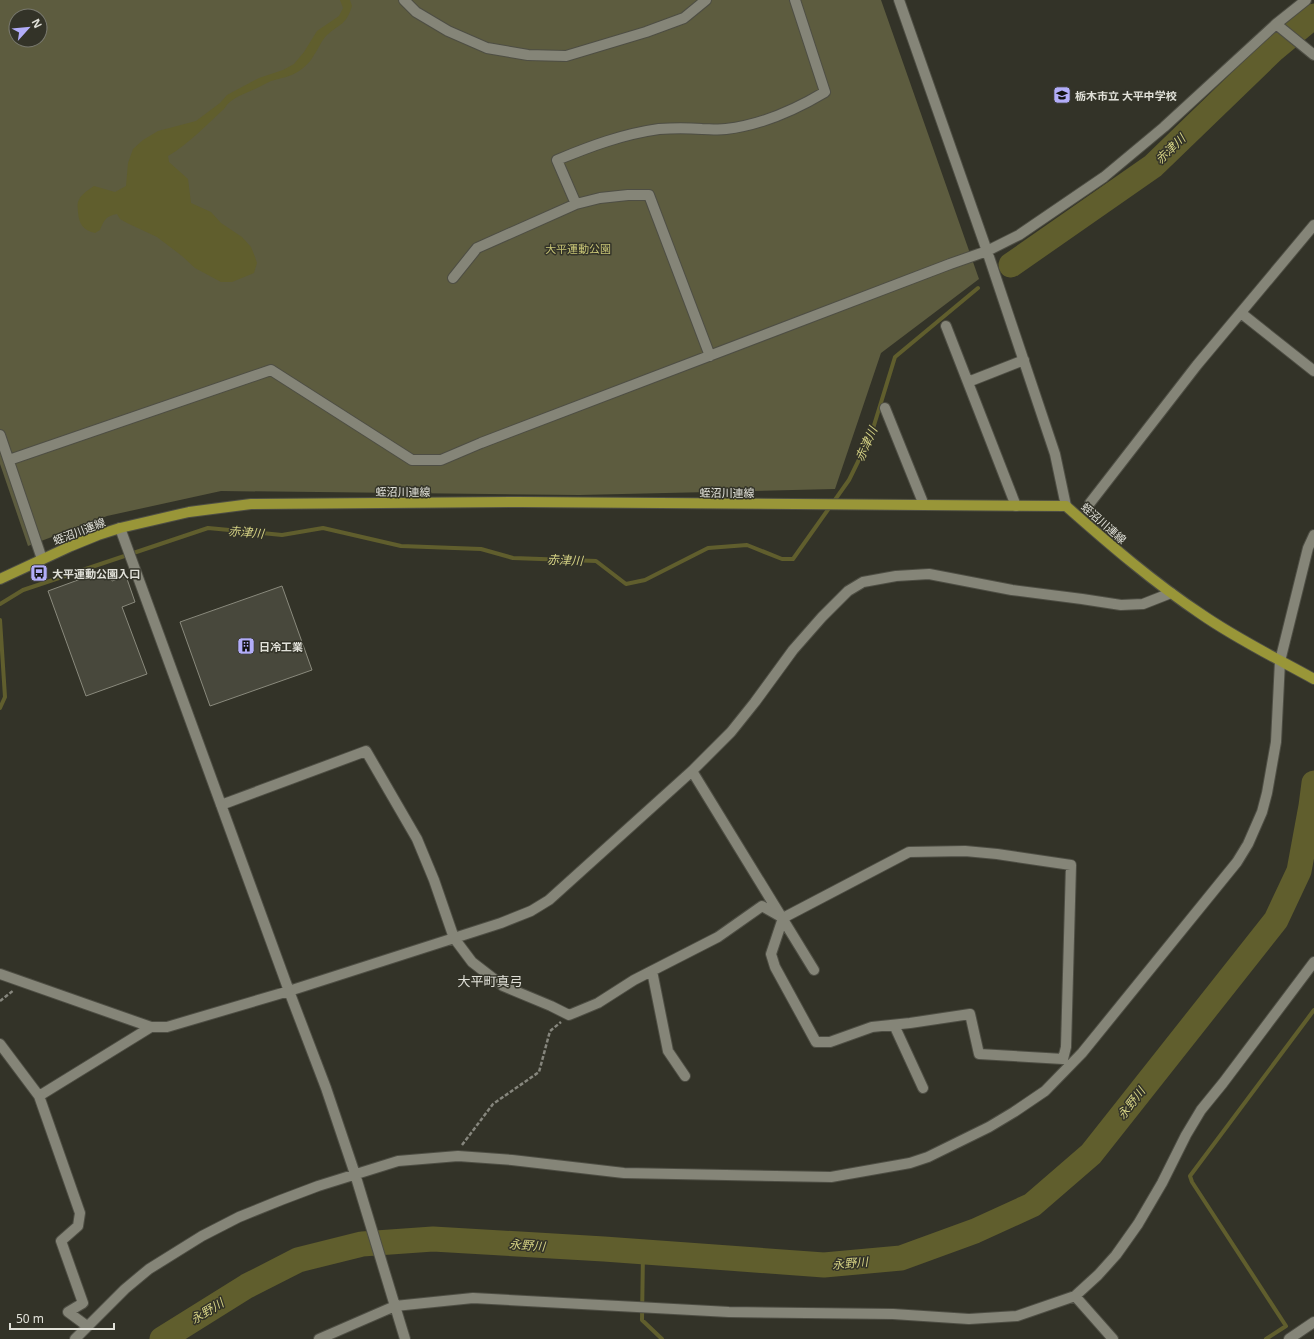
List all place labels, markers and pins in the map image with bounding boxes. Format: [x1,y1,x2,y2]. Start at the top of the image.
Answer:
school or university icon: 栃木市立 大平中学校 [1052,85,1072,105]
place label: 栃木市立 大平中学校 [1075,88,1177,103]
bus stop icon: 大平運動公園入口 [29,563,49,583]
place label: 大平運動公園入口 [52,566,140,581]
building icon: 日冷工業 [236,636,256,656]
place label: 日冷工業 [259,639,303,654]

